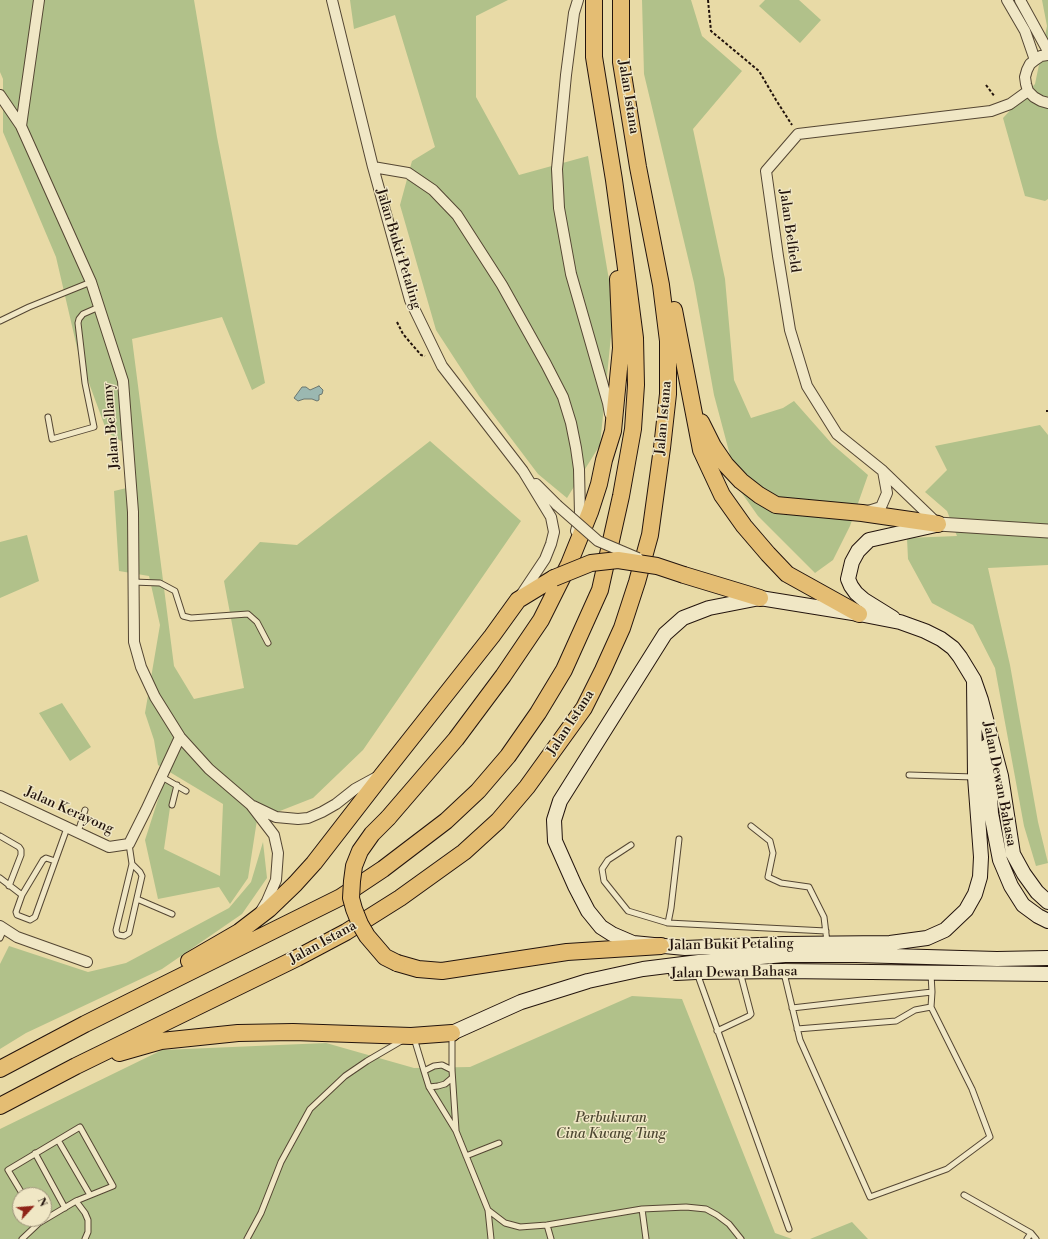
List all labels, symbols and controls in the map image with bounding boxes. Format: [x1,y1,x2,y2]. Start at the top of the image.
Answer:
street label: Jalan Istana [614,59,642,135]
street label: Jalan Bukit Petaling [372,187,424,311]
street label: Jalan Belfield [775,188,803,274]
street label: Jalan Istana [652,380,676,456]
street label: Jalan Bellamy [100,382,124,470]
street label: Jalan Istana [544,687,598,759]
street label: Jalan Dewan Bahasa [979,720,1019,848]
street label: Jalan Kerayong [22,784,116,838]
street label: Jalan Istana [286,918,360,968]
street label: Jalan Bukit Petaling [668,936,794,954]
street label: Jalan Dewan Bahasa [670,963,798,983]
park label: Perbukuran Cina Kwang Tung [556,1111,666,1144]
north arrow [12,1187,52,1227]
text: N [34,1195,50,1209]

